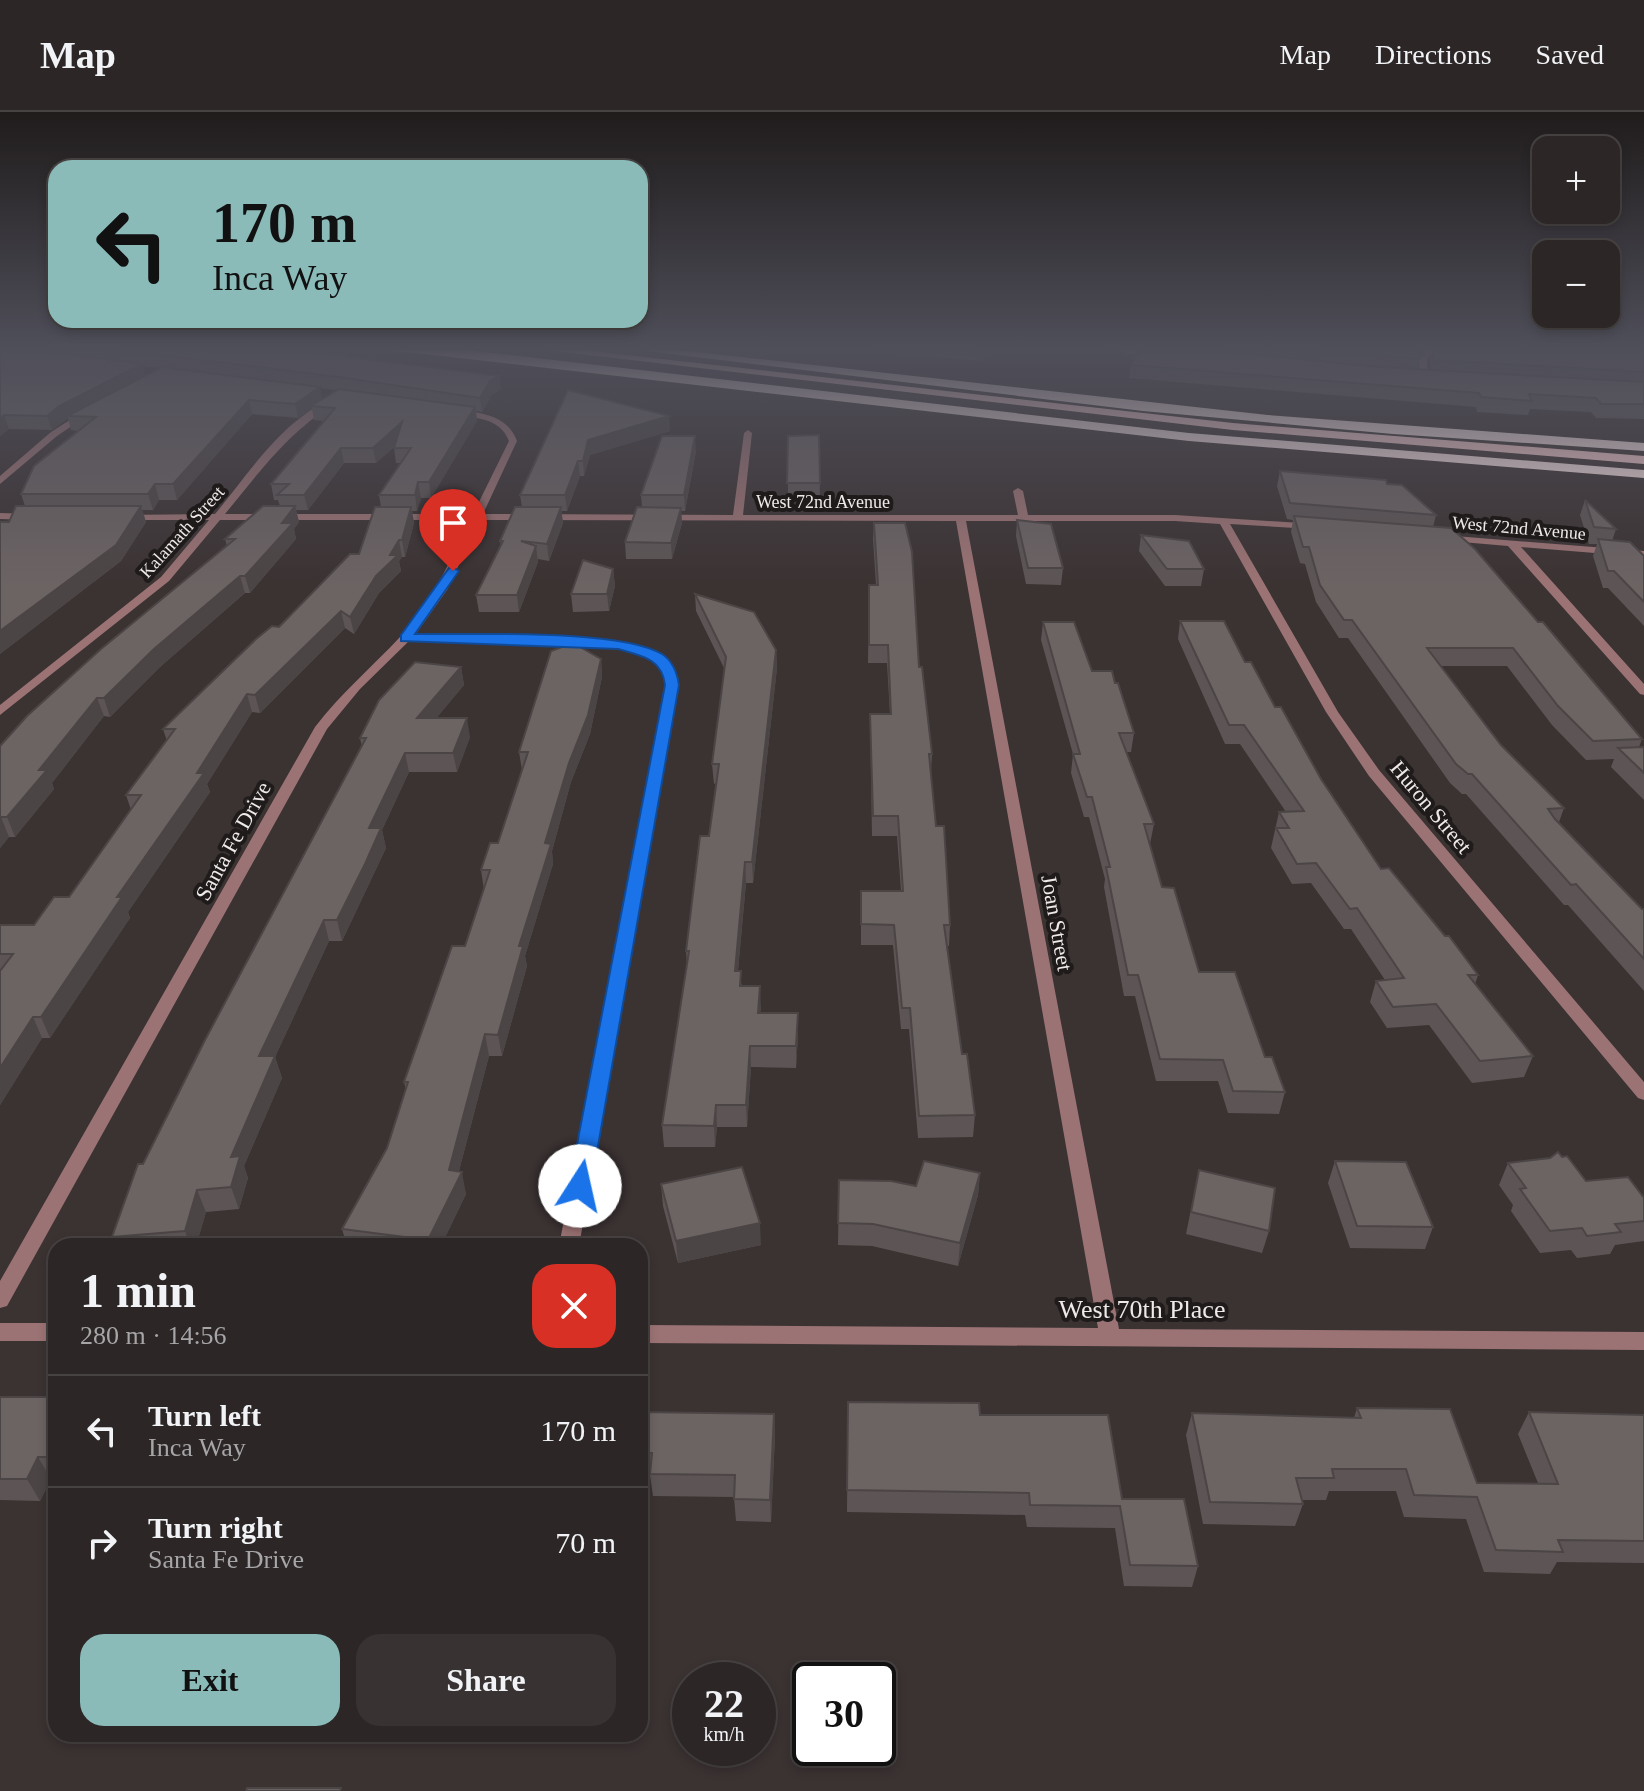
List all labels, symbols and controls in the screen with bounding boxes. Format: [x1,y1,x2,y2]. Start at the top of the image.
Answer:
text: Map [40,34,116,76]
text: Map [1280,39,1331,70]
text: Directions [1375,39,1492,70]
text: Saved [1536,39,1604,70]
map controls [1532,136,1620,328]
button: + [1532,136,1620,224]
icon: left [80,192,184,296]
text: 170 m [212,192,357,254]
button: − [1532,240,1620,328]
text: Inca Way [212,258,347,298]
street label: Kalamath Street [136,482,228,582]
pin [419,489,487,571]
street label: West 72nd Avenue [756,492,890,512]
icon: arrive [431,501,475,545]
street label: West 72nd Avenue [1451,512,1587,544]
street label: Huron Street [1385,756,1477,858]
street label: Santa Fe Drive [190,777,276,905]
street label: Joan Street [1036,873,1078,973]
position arrow [538,1144,622,1228]
text: 1 min [80,1264,196,1317]
button: close [532,1264,616,1348]
street label: West 70th Place [1059,1295,1225,1324]
text: 280 m · 14:56 [80,1321,227,1350]
text: Turn left [148,1399,261,1432]
icon: left [80,1409,124,1453]
text: 170 m [540,1414,616,1447]
text: Inca Way [148,1433,246,1462]
text: Turn right [148,1511,283,1544]
icon: right [80,1521,124,1565]
text: 70 m [555,1526,616,1559]
text: Santa Fe Drive [148,1545,304,1574]
button: Exit [80,1634,340,1726]
button: Share [356,1634,616,1726]
speed limit sign: 30 [792,1662,896,1766]
text: 22 [704,1681,744,1726]
text: km/h [703,1723,745,1745]

